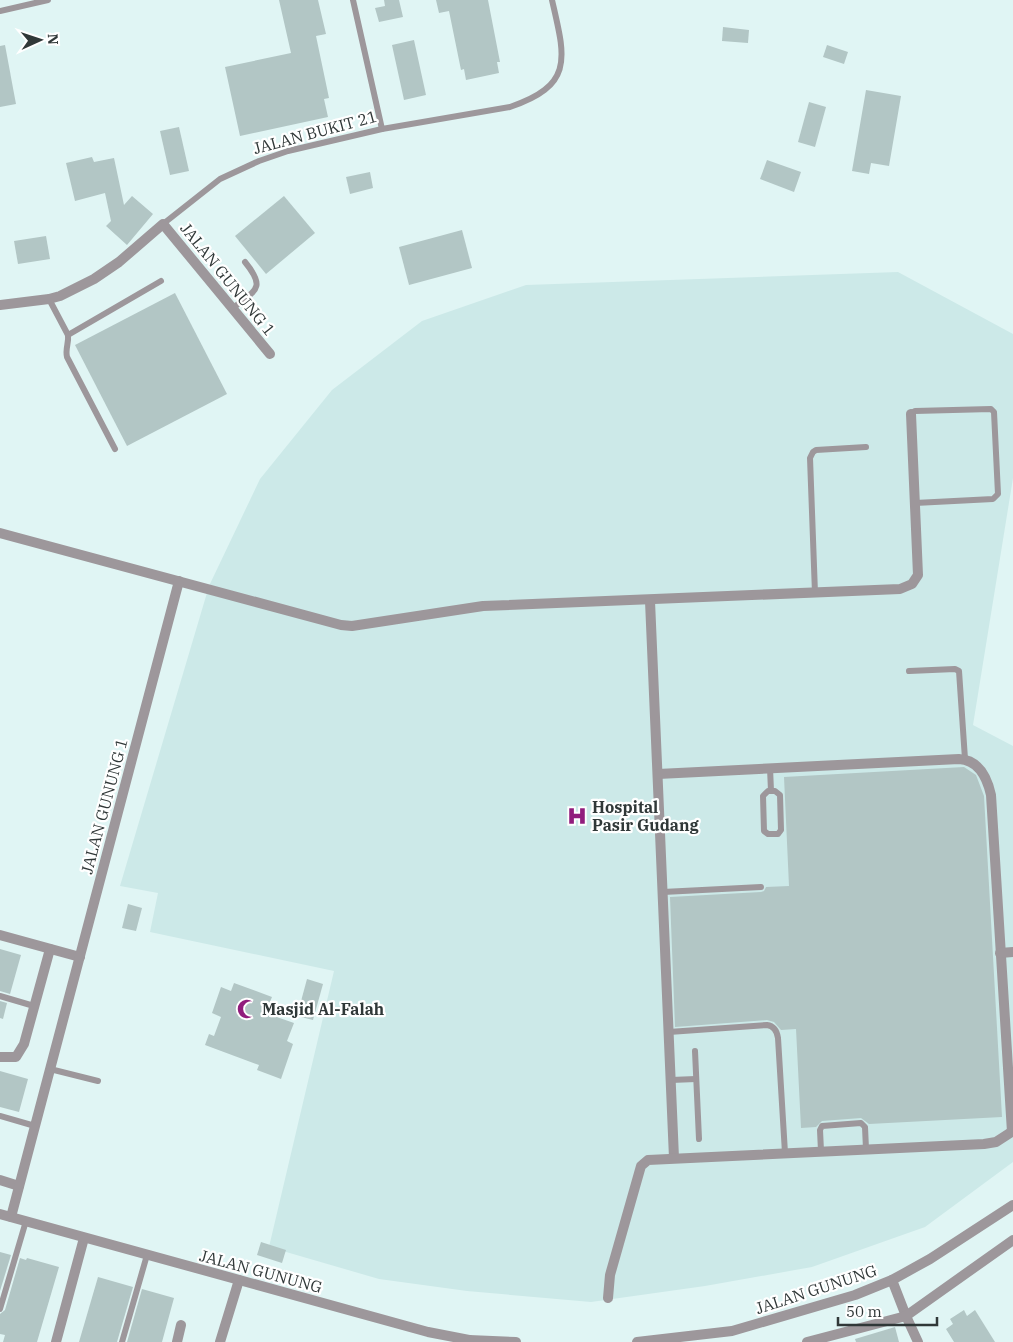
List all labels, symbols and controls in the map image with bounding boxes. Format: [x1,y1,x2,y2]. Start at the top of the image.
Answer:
north arrow [15,15,65,65]
text: N [44,33,62,45]
street label: JALAN BUKIT 21 [251,106,379,158]
street label: JALAN GUNUNG 1 [176,219,280,339]
street label: JALAN GUNUNG 1 [76,736,132,876]
place label: Hospital Pasir Gudang [592,797,699,835]
hospital icon: Hospital Pasir Gudang [566,805,588,827]
mosque icon: Masjid Al-Falah [236,998,258,1020]
place label: Masjid Al-Falah [262,999,384,1019]
street label: JALAN GUNUNG [197,1245,325,1297]
street label: JALAN GUNUNG [753,1260,879,1318]
scale bar [838,1294,937,1326]
text: 50 m [846,1302,882,1321]

